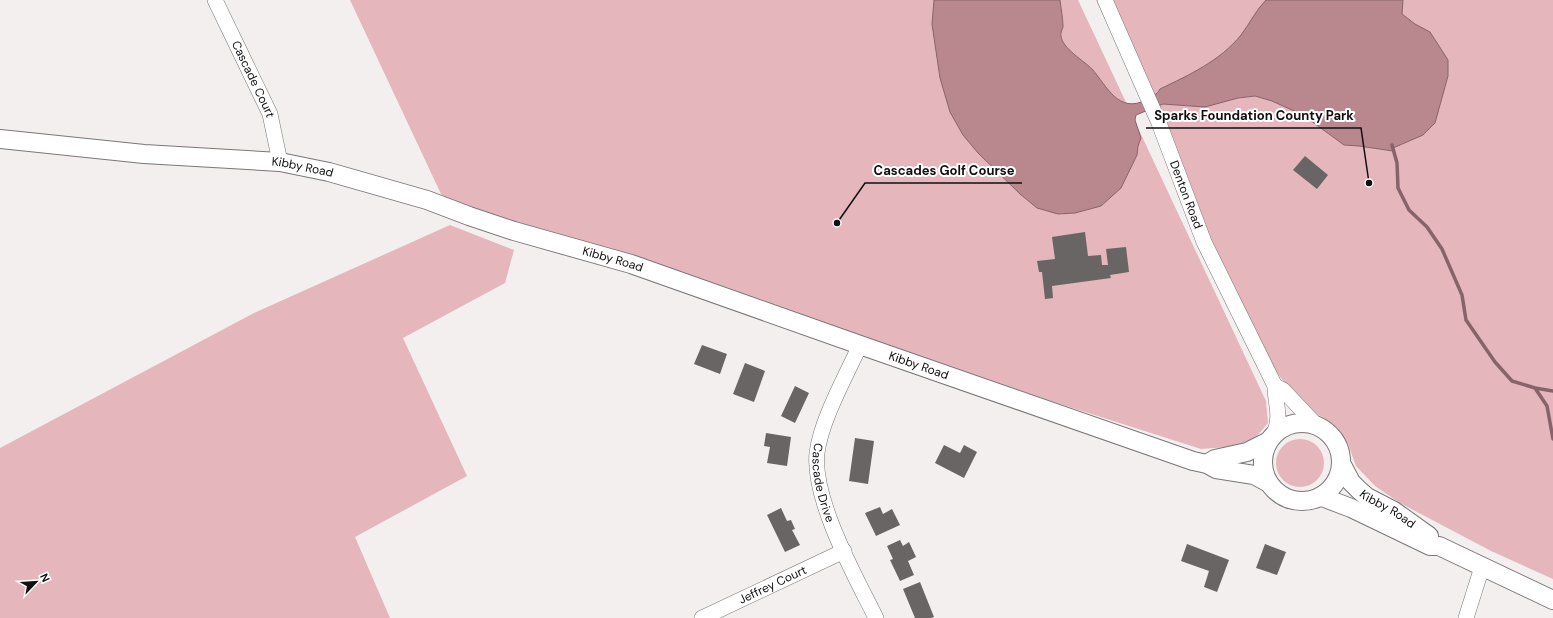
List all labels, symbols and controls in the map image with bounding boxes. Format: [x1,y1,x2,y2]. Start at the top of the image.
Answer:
street label: Cascade Court [228,38,279,119]
callout: Sparks Foundation County Park [1146,103,1361,128]
text: Sparks Foundation County Park [1154,107,1354,124]
street label: Kibby Road [271,154,335,181]
callout: Cascades Golf Course [865,158,1022,183]
street label: Denton Road [1166,158,1206,231]
text: Cascades Golf Course [874,162,1015,179]
street label: Kibby Road [581,243,645,276]
street label: Kibby Road [887,348,951,383]
street label: Cascade Drive [809,442,838,525]
street label: Kibby Road [1356,486,1419,532]
north arrow [16,562,56,602]
street label: Jeffrey Court [736,562,809,608]
text: N [37,571,53,584]

